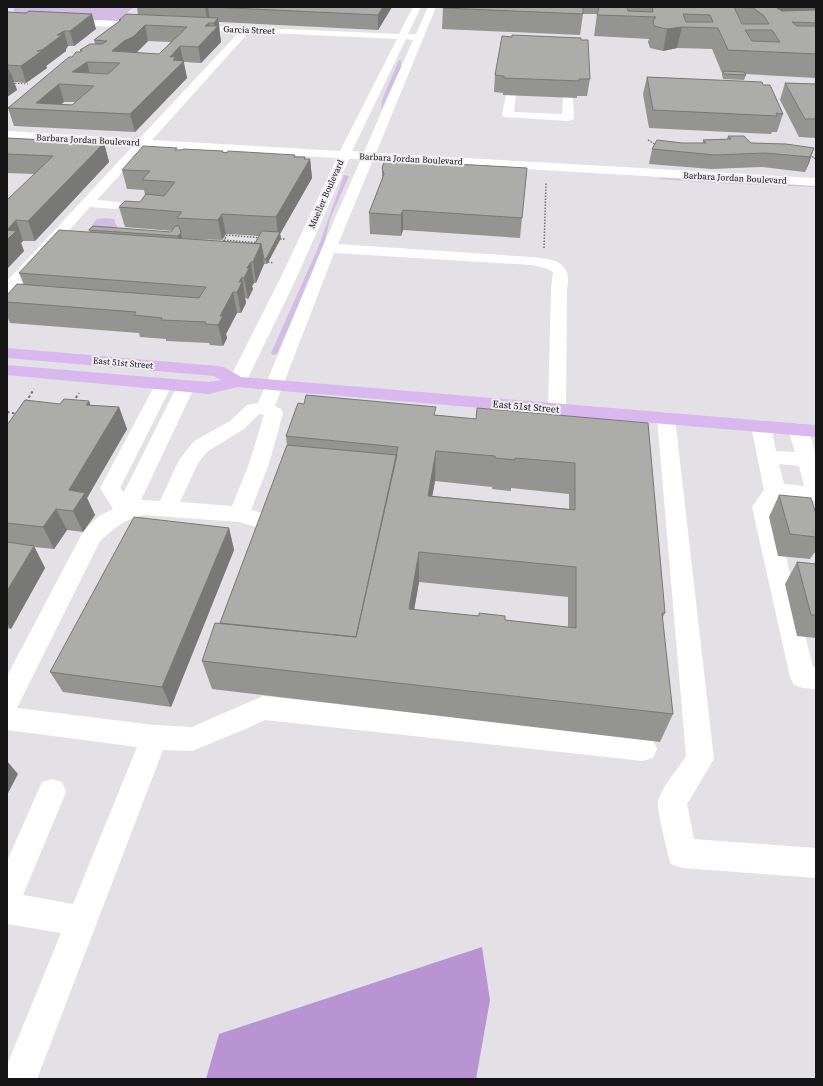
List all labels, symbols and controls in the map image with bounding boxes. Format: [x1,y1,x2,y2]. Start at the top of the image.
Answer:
street label: Garcia Street [223,23,275,37]
street label: Barbara Jordan Boulevard [36,131,140,149]
street label: Barbara Jordan Boulevard [359,150,463,168]
street label: Mueller Boulevard [305,158,347,230]
street label: Barbara Jordan Boulevard [683,169,787,187]
street label: East 51st Street [93,354,154,372]
street label: East 51st Street [492,397,561,416]

